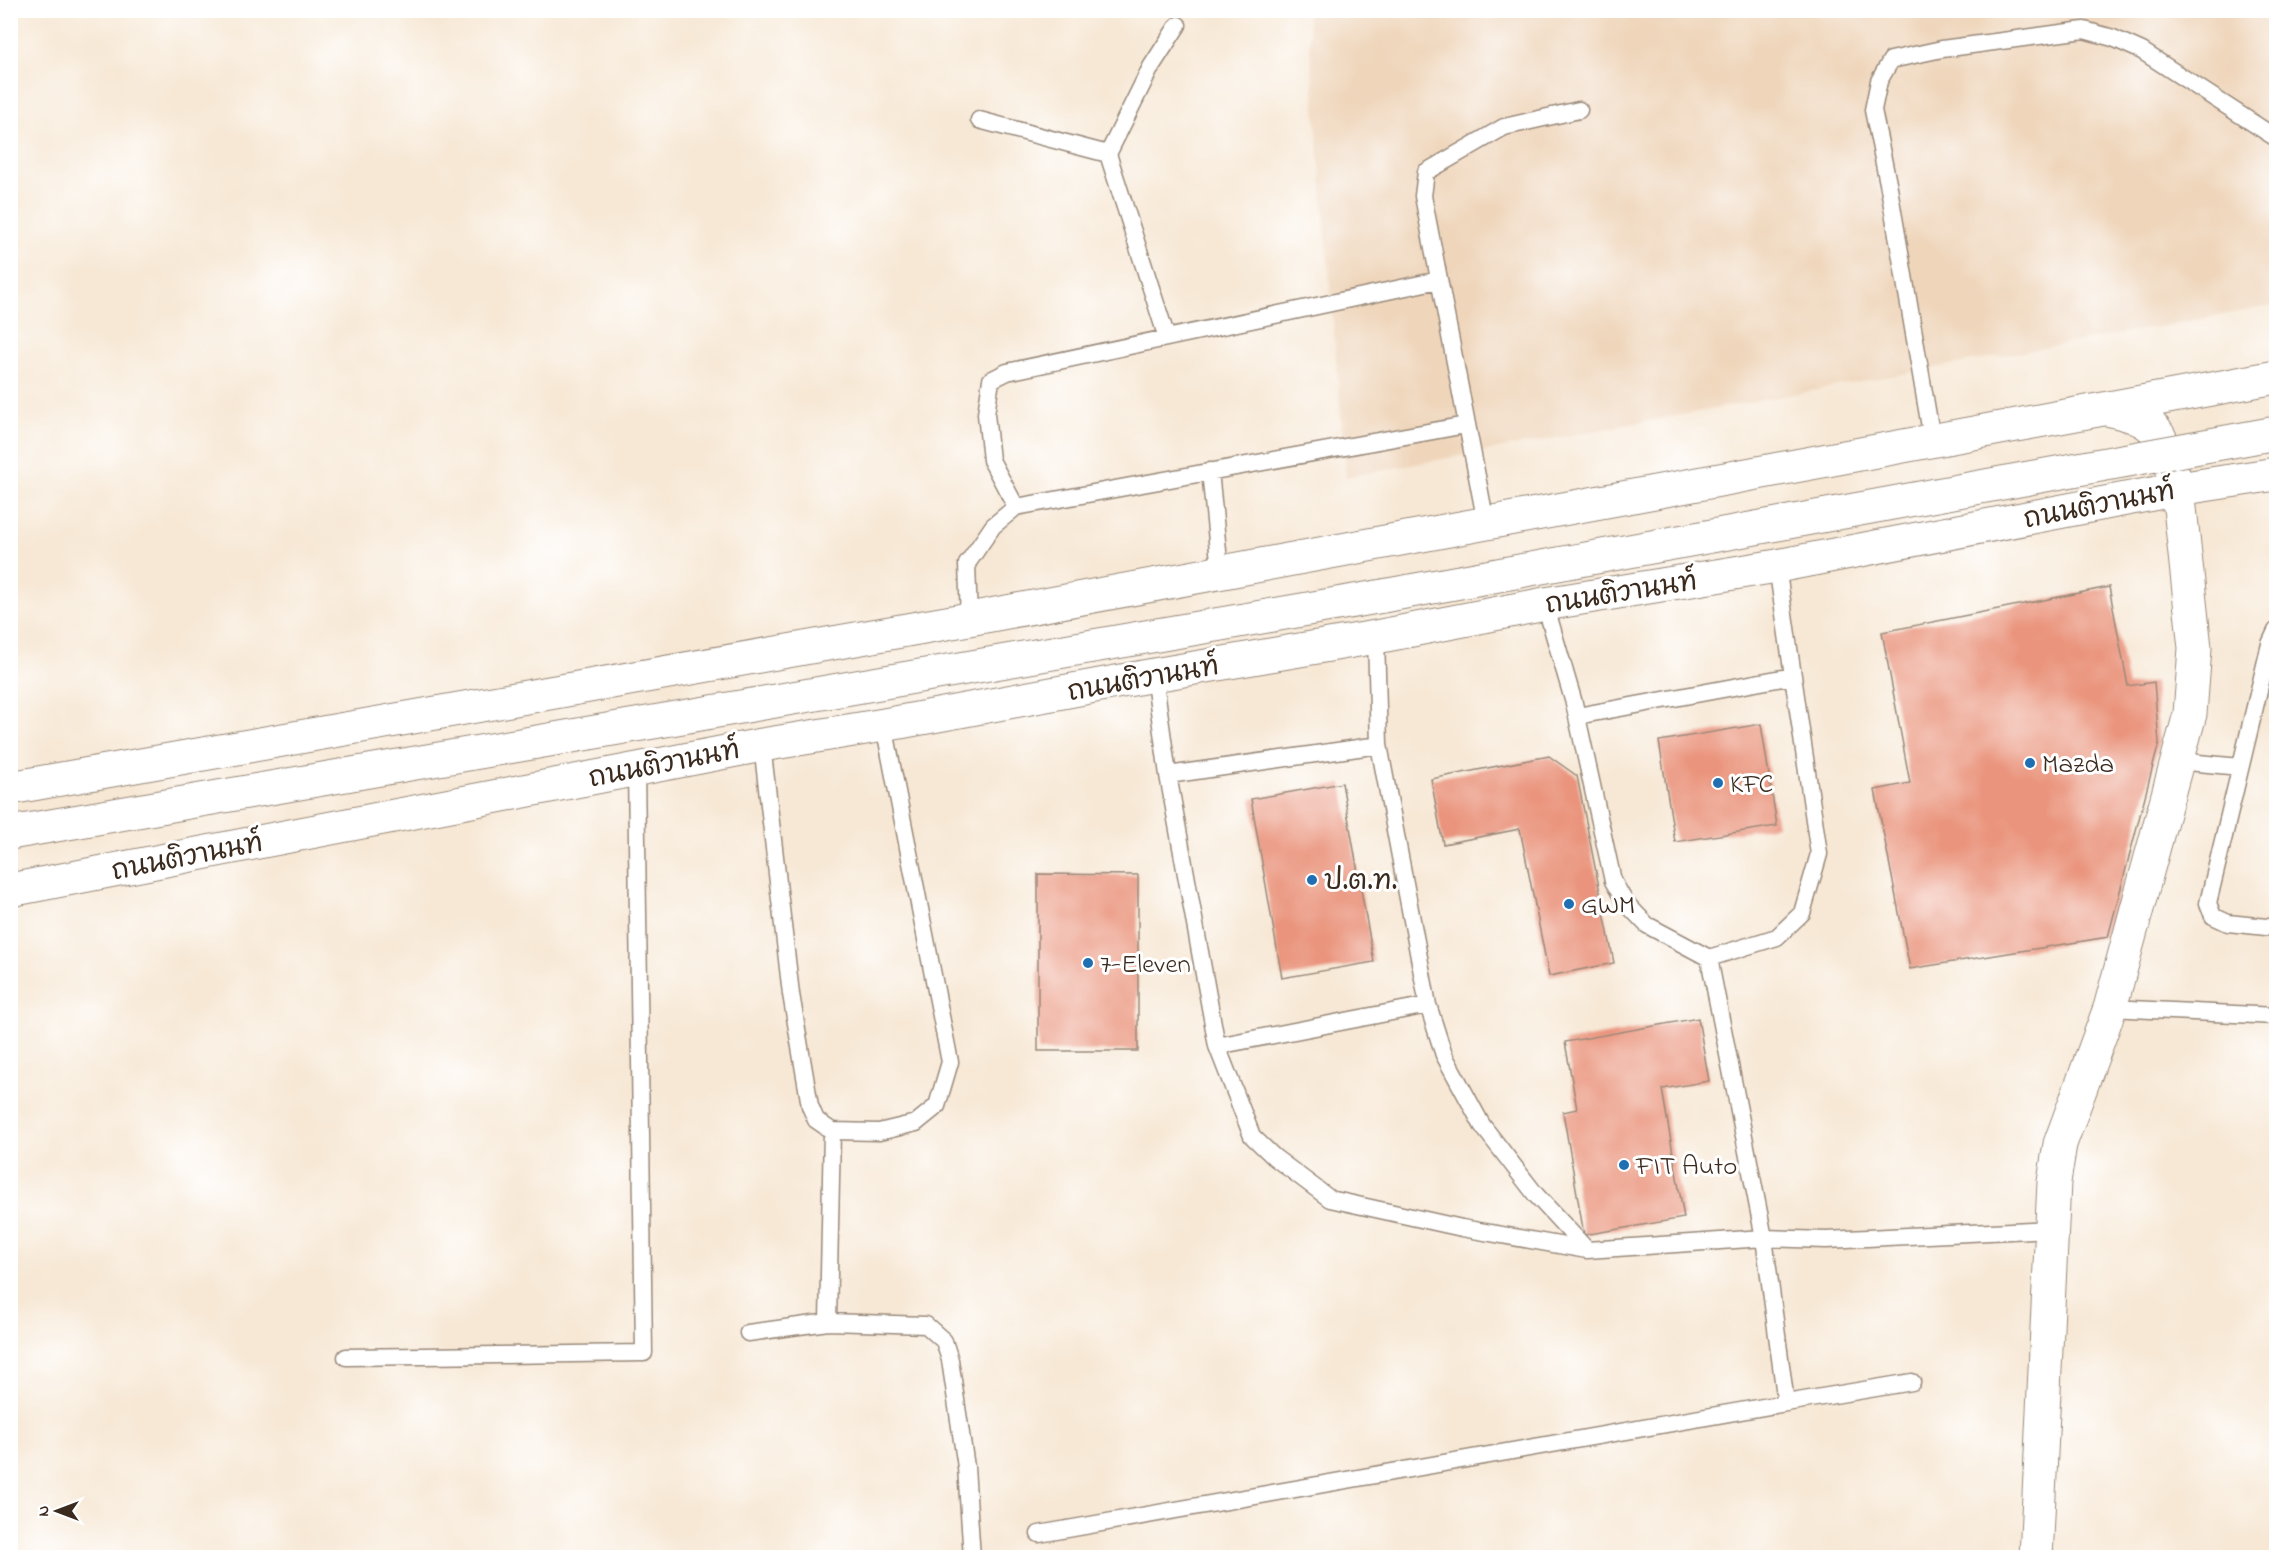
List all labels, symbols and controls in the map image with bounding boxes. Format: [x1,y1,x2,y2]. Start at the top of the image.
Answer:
street label: ถนนติวานนท์ [2020,472,2178,540]
street label: ถนนติวานนท์ [1543,562,1700,626]
street label: ถนนติวานนท์ [1064,647,1222,713]
street label: ถนนติวานนท์ [585,731,743,799]
place label: Mazda [2042,746,2114,785]
marker: Mazda [2023,756,2037,770]
place label: KFC [1730,766,1773,805]
marker: KFC [1711,776,1725,790]
street label: ถนนติวานนท์ [108,824,266,892]
place label: ป.ต.ท. [1324,863,1397,902]
marker: ป.ต.ท. [1305,873,1319,887]
place label: GWM [1581,887,1635,926]
marker: GWM [1562,897,1576,911]
place label: 7-Eleven [1100,946,1191,985]
marker: 7-Eleven [1081,956,1095,970]
place label: FIT Auto [1635,1148,1737,1187]
marker: FIT Auto [1617,1158,1631,1172]
north arrow [27,1481,87,1541]
text: N [32,1505,56,1516]

